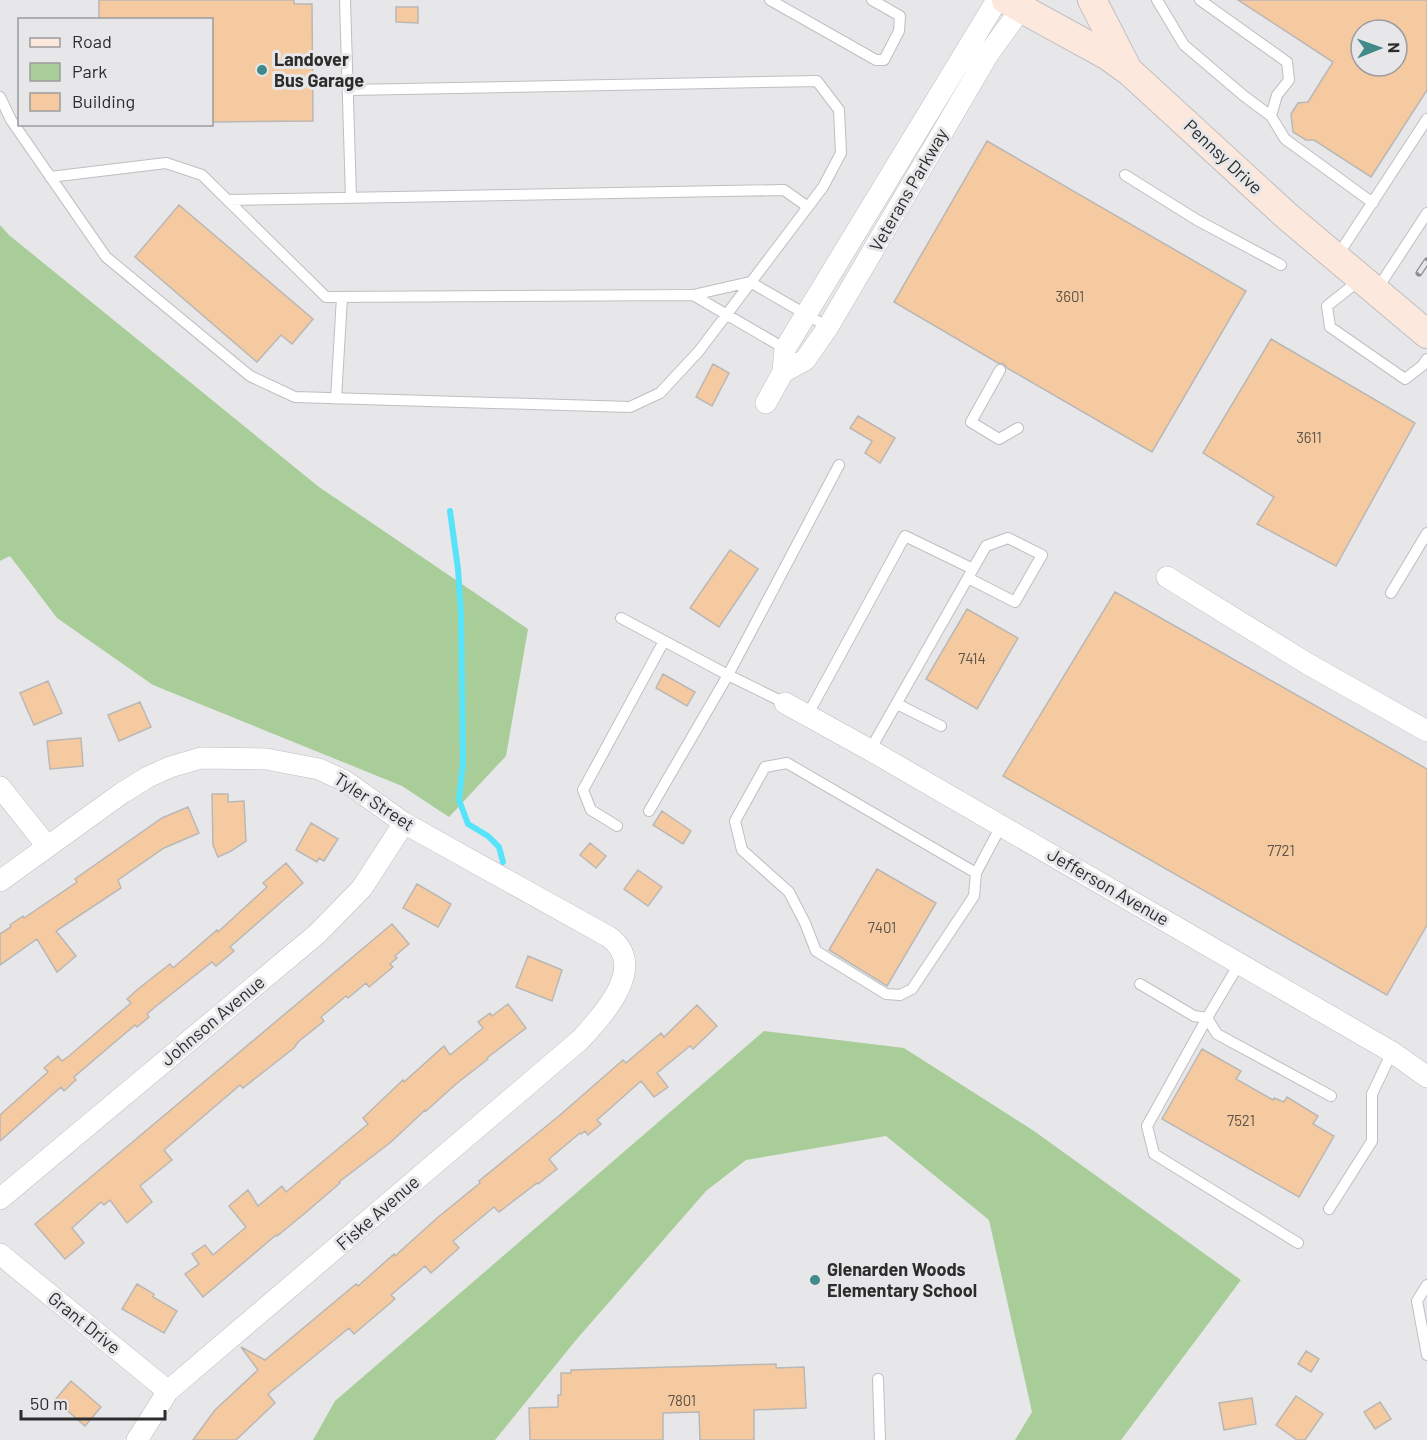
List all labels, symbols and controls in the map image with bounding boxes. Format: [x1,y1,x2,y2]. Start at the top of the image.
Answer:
legend [18,18,213,126]
north arrow [1349,18,1409,78]
text: Road [72,30,112,52]
text: N [1385,42,1404,53]
place label: Landover Bus Garage [274,48,364,91]
text: Park [72,60,107,82]
marker: Landover Bus Garage [255,63,269,77]
text: Building [72,90,135,112]
street label: Pennsy Drive [1180,114,1268,198]
street label: Veterans Parkway [864,124,952,255]
house number: 3601 [1056,287,1084,305]
house number: 3611 [1296,428,1322,446]
house number: 7414 [958,649,986,667]
street label: Tyler Street [330,767,419,835]
house number: 7721 [1267,841,1295,859]
street label: Jefferson Avenue [1044,842,1173,930]
house number: 7401 [868,918,896,936]
street label: Johnson Avenue [156,970,269,1070]
house number: 7521 [1227,1111,1255,1129]
street label: Fiske Avenue [331,1170,423,1254]
place label: Glenarden Woods Elementary School [827,1258,977,1301]
marker: Glenarden Woods Elementary School [808,1273,822,1287]
street label: Grant Drive [44,1286,125,1358]
scale bar [21,1383,165,1421]
house number: 7801 [668,1391,696,1409]
text: 50 m [30,1392,68,1414]

